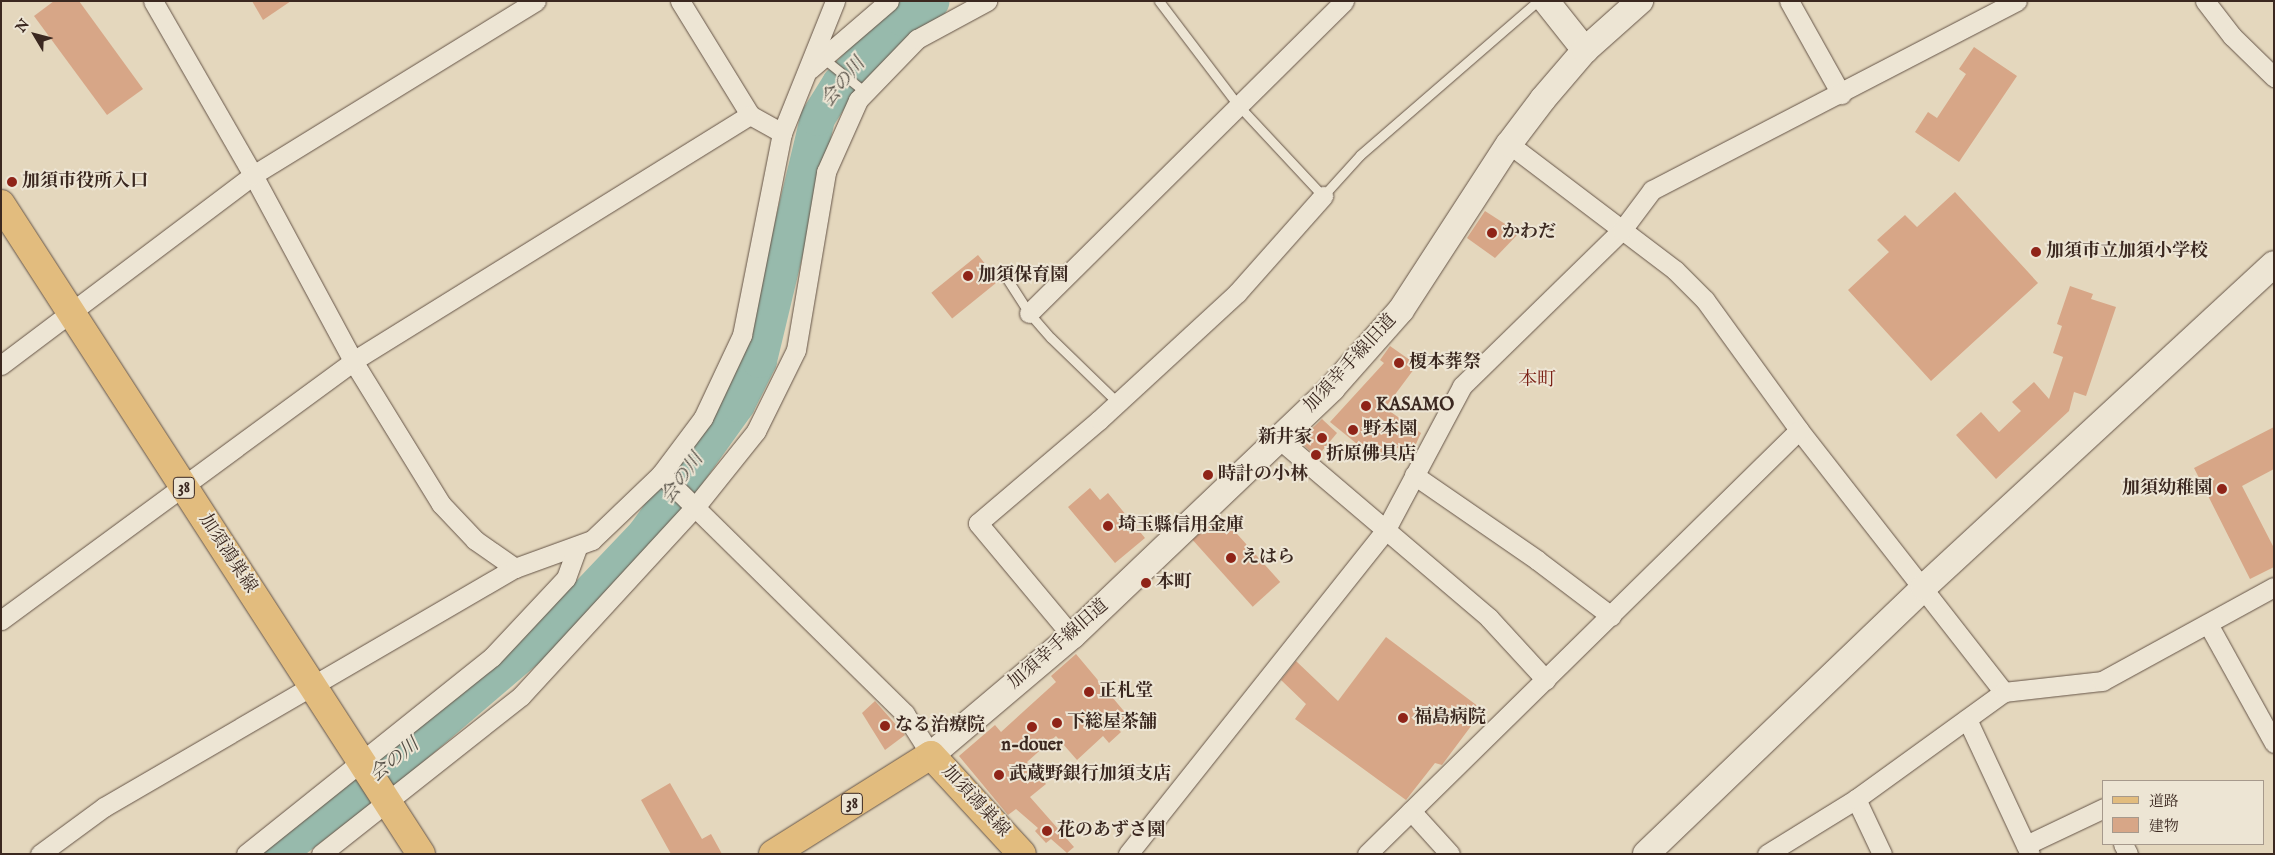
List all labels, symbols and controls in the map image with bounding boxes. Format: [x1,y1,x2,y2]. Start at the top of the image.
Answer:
north arrow [10,10,60,60]
text: N [12,16,34,36]
water label: 会の川 [817,54,871,112]
place label: 加須市役所入口 [22,171,148,193]
marker: 加須市役所入口 [6,176,18,188]
place label: かわだ [1502,222,1556,244]
marker: かわだ [1486,227,1498,239]
place label: 加須市立加須小学校 [2046,241,2208,263]
marker: 加須市立加須小学校 [2030,246,2042,258]
place label: 加須保育園 [978,265,1068,287]
marker: 加須保育園 [962,270,974,282]
street label: 加須幸手線旧道 [1300,311,1402,417]
place label: 榎本葬祭 [1409,352,1481,374]
marker: 榎本葬祭 [1393,357,1405,369]
district label: 本町 [1518,370,1556,392]
place label: KASAMO [1376,395,1454,417]
marker: KASAMO [1360,400,1372,412]
place label: 野本園 [1363,419,1417,441]
marker: 野本園 [1347,424,1359,436]
place label: 新井家 [1258,427,1312,449]
marker: 新井家 [1316,432,1328,444]
place label: 折原佛具店 [1326,444,1416,466]
water label: 会の川 [657,449,709,509]
marker: 折原佛具店 [1310,449,1322,461]
place label: 時計の小林 [1218,464,1308,486]
marker: 時計の小林 [1202,469,1214,481]
road number: 38 [173,474,195,502]
place label: 加須幼稚園 [2122,478,2212,500]
marker: 加須幼稚園 [2216,483,2228,495]
street label: 加須鴻巣線 [193,510,261,598]
place label: 埼玉縣信用金庫 [1118,515,1244,537]
marker: 埼玉縣信用金庫 [1102,520,1114,532]
place label: えはら [1241,547,1295,569]
marker: えはら [1225,552,1237,564]
place label: 本町 [1156,572,1192,594]
marker: 本町 [1140,577,1152,589]
street label: 加須幸手線旧道 [1004,596,1114,694]
place label: 正札堂 [1099,681,1153,703]
marker: 正札堂 [1083,686,1095,698]
place label: 福島病院 [1414,707,1486,729]
marker: 福島病院 [1396,711,1410,725]
place label: 下総屋茶舗 [1067,712,1157,734]
place label: なる治療院 [895,715,985,737]
marker: 下総屋茶舗 [1051,717,1063,729]
marker: なる治療院 [879,720,891,732]
marker: n-douer [1026,721,1038,733]
water label: 会の川 [366,734,424,788]
place label: n-douer [1001,735,1063,757]
street label: 加須鴻巣線 [936,762,1014,842]
place label: 武蔵野銀行加須支店 [1009,764,1171,786]
marker: 武蔵野銀行加須支店 [993,769,1005,781]
legend [2102,780,2265,845]
road number: 38 [841,791,863,818]
text: 道路 [2149,792,2179,811]
text: 建物 [2149,817,2179,836]
place label: 花のあずさ園 [1057,820,1165,842]
marker: 花のあずさ園 [1041,825,1053,837]

